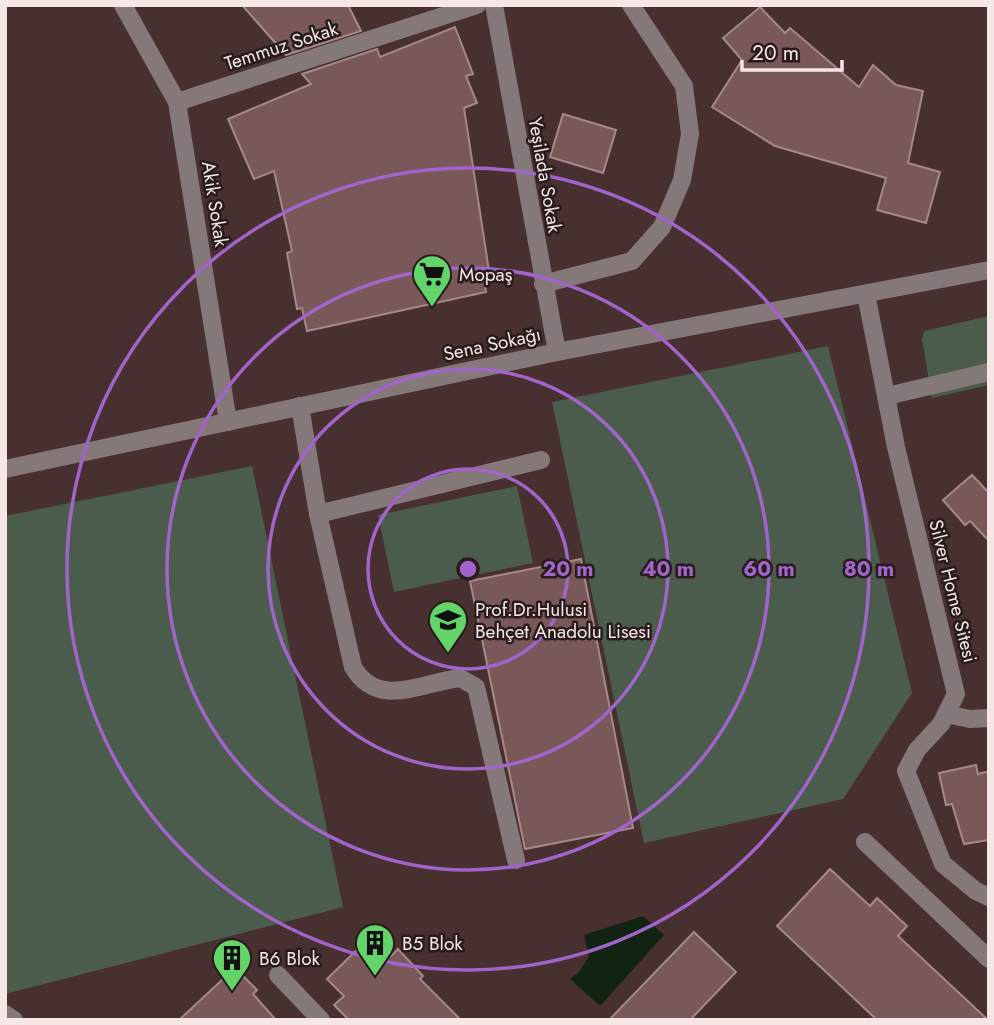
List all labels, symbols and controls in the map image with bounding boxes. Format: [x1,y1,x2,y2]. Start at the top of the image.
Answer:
street label: Temmuz Sokak [221,15,342,77]
scale bar [742,28,842,72]
text: 20 m [752,38,799,68]
street label: Yeşilada Sokak [522,115,569,236]
street label: Akik Sokak [195,159,235,249]
supermarket icon: Mopaş [411,253,453,308]
place label: Mopaş [459,261,513,288]
street label: Sena Sokağı [441,320,543,368]
street label: Silver Home Sitesi [922,517,984,665]
text: 20 m [542,554,594,584]
text: 40 m [642,554,694,584]
text: 60 m [743,554,795,584]
text: 80 m [844,554,894,584]
centre of rings [456,557,480,581]
place label: Prof.Dr.Hulusi Behçet Anadolu Lisesi [475,596,651,645]
school or university icon: Prof.Dr.Hulusi Behçet Anadolu Lisesi [427,599,469,654]
building icon: B5 Blok [354,922,396,977]
place label: B5 Blok [402,930,463,957]
building icon: B6 Blok [211,937,253,992]
place label: B6 Blok [259,945,321,972]

